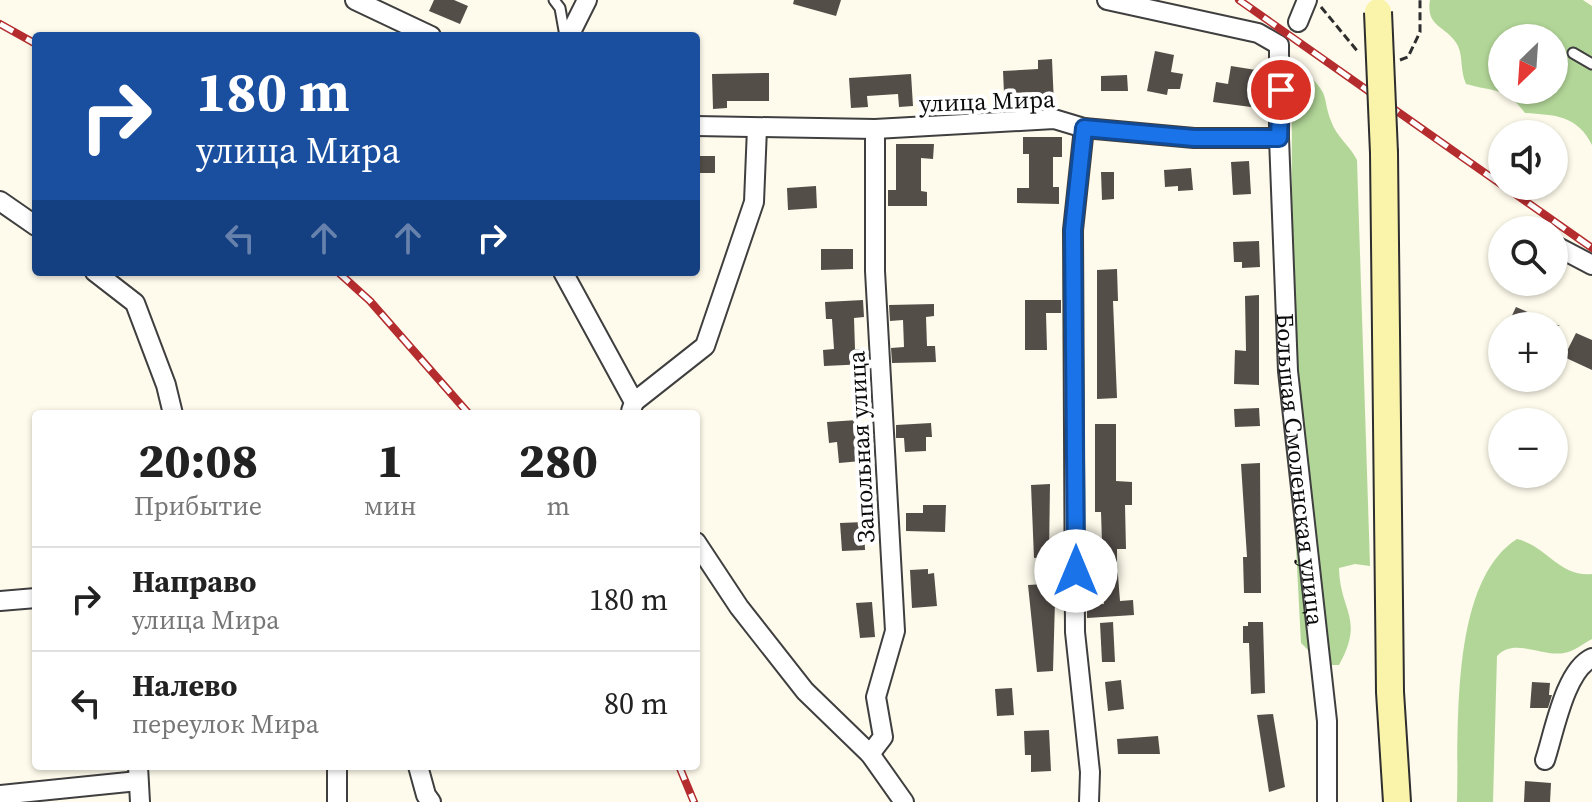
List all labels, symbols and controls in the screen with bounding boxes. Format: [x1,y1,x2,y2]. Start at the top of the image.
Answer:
north arrow [1488,24,1568,104]
map controls [1488,24,1568,488]
text: 180 m [196,53,350,130]
pin [1247,56,1315,124]
icon: right [64,64,168,168]
icon: arrive [1259,68,1303,112]
street label: улица Мира [918,82,1056,120]
button: sound [1488,120,1568,200]
text: улица Мира [196,126,400,175]
icon: left [218,216,262,260]
icon: ahead [302,216,346,260]
icon: ahead [386,216,430,260]
icon: right [470,216,514,260]
button: search [1488,216,1568,296]
button: + [1488,312,1568,392]
street label: Большая Смоленская улица [1269,313,1333,628]
street label: Запольная улица [839,349,883,544]
button: − [1488,408,1568,488]
text: 20:08 [138,427,258,493]
text: 1 [377,427,403,493]
text: 280 [519,427,598,493]
text: Прибытие [134,488,262,524]
text: мин [364,488,417,524]
text: m [547,488,570,524]
position arrow [1034,529,1118,613]
text: Направо [132,561,256,602]
icon: right [64,577,108,621]
text: 180 m [589,579,668,620]
text: улица Мира [132,602,280,638]
text: Налево [132,665,237,706]
icon: left [64,681,108,725]
text: 80 m [604,683,668,724]
text: переулок Мира [132,706,319,742]

